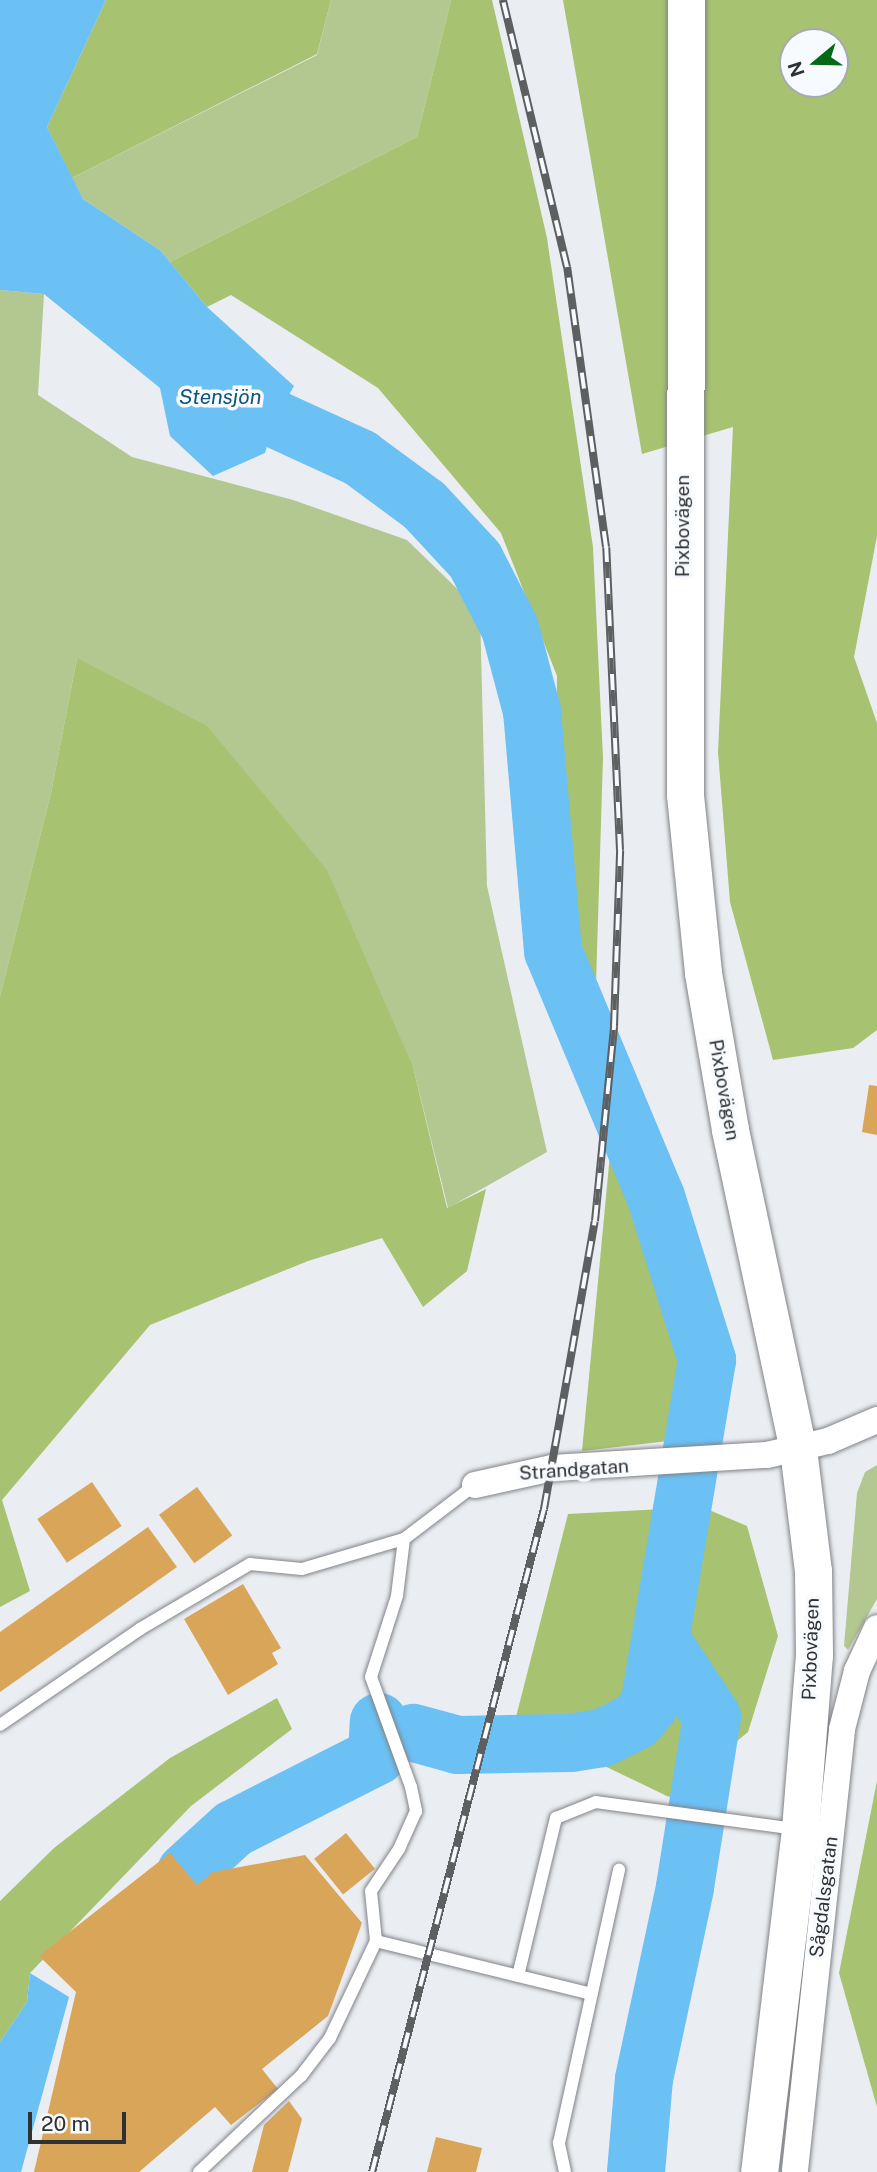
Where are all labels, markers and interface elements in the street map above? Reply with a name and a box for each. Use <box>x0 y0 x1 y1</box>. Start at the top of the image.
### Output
north arrow <box>779 28 849 98</box>
text: N <box>783 59 809 80</box>
water label: Stensjön <box>179 384 261 410</box>
street label: Pixbovägen <box>672 475 694 577</box>
street label: Pixbovägen <box>704 1038 744 1142</box>
street label: Strandgatan <box>518 1455 630 1485</box>
street label: Pixbovägen <box>798 1597 824 1701</box>
street label: Sågdalsgatan <box>805 1835 843 1959</box>
scale bar <box>32 2098 130 2142</box>
text: 20 m <box>41 2111 90 2136</box>

